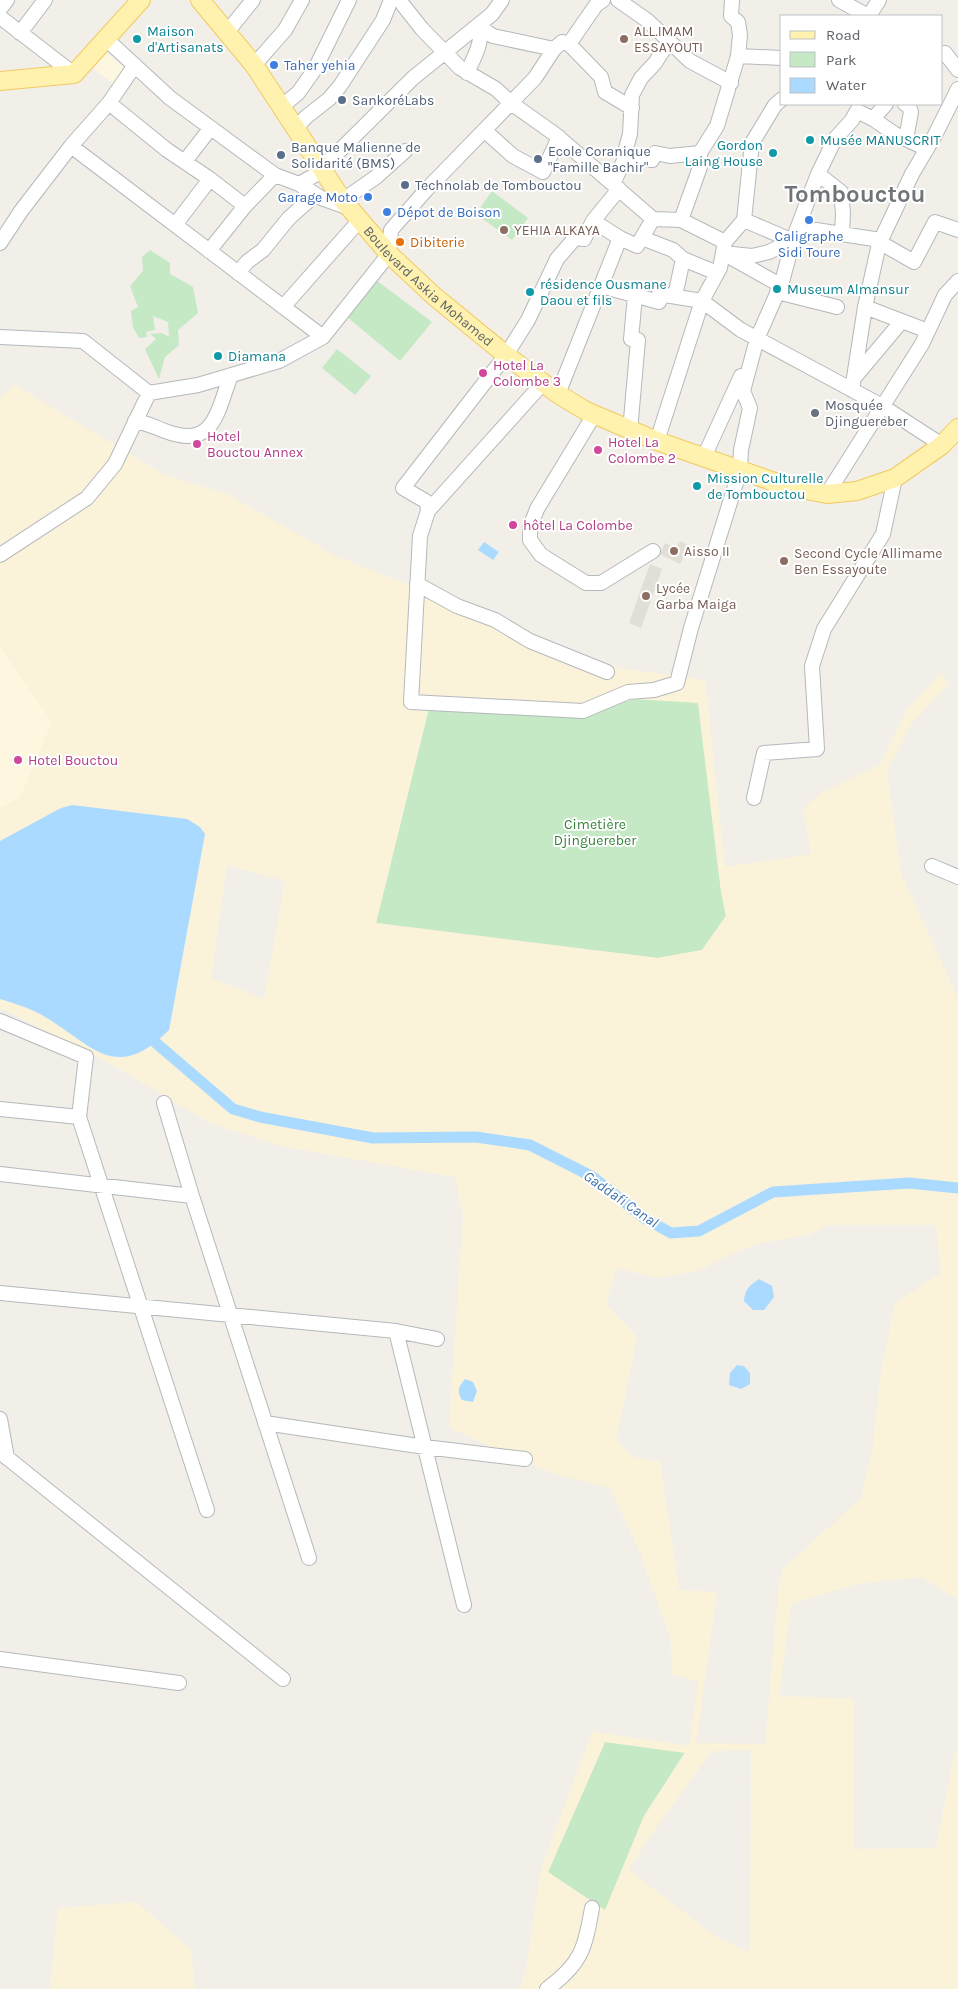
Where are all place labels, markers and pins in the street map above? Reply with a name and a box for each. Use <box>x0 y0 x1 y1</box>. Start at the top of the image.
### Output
place label: Maison d'Artisanats <box>147 23 224 56</box>
place label: ALL.IMAM ESSAYOUTI <box>634 23 703 56</box>
marker: Maison d'Artisanats <box>131 33 143 45</box>
marker: ALL.IMAM ESSAYOUTI <box>618 33 630 45</box>
place label: Taher yehia <box>284 57 356 74</box>
marker: Taher yehia <box>268 59 280 71</box>
place label: SankoréLabs <box>352 92 434 109</box>
marker: SankoréLabs <box>336 94 348 106</box>
place label: Musée MANUSCRIT <box>820 132 941 149</box>
marker: Musée MANUSCRIT <box>804 134 816 146</box>
place label: Gordon Laing House <box>685 137 763 170</box>
place label: Banque Malienne de Solidarité (BMS) <box>291 139 421 172</box>
place label: Ecole Coranique "Famille Bachir" <box>548 143 651 176</box>
marker: Gordon Laing House <box>767 147 779 159</box>
marker: Banque Malienne de Solidarité (BMS) <box>275 149 287 161</box>
marker: Ecole Coranique "Famille Bachir" <box>532 153 544 165</box>
place label: Technolab de Tombouctou <box>415 177 582 194</box>
marker: Technolab de Tombouctou <box>399 179 411 191</box>
place label: Garage Moto <box>278 189 358 206</box>
marker: Garage Moto <box>362 191 374 203</box>
place label: Dépot de Boison <box>397 204 501 221</box>
marker: Dépot de Boison <box>381 206 393 218</box>
marker: Caligraphe Sidi Toure <box>803 214 815 226</box>
place label: YEHIA ALKAYA <box>514 222 600 239</box>
marker: YEHIA ALKAYA <box>498 224 510 236</box>
place label: Caligraphe Sidi Toure <box>775 228 843 261</box>
place label: Dibiterie <box>410 234 465 251</box>
marker: Dibiterie <box>394 236 406 248</box>
place label: résidence Ousmane Daou et fils <box>540 276 667 309</box>
place label: Museum Almansur <box>787 281 910 298</box>
marker: Museum Almansur <box>771 283 783 295</box>
marker: résidence Ousmane Daou et fils <box>524 286 536 298</box>
place label: Diamana <box>228 348 286 365</box>
marker: Diamana <box>212 350 224 362</box>
place label: Hotel La Colombe 3 <box>493 357 561 390</box>
marker: Hotel La Colombe 3 <box>477 367 489 379</box>
place label: Mosquée Djinguereber <box>825 397 909 430</box>
marker: Mosquée Djinguereber <box>809 407 821 419</box>
place label: Hotel Bouctou Annex <box>207 428 303 461</box>
place label: Hotel La Colombe 2 <box>608 434 676 467</box>
marker: Hotel Bouctou Annex <box>191 438 203 450</box>
marker: Hotel La Colombe 2 <box>592 444 604 456</box>
place label: Mission Culturelle de Tombouctou <box>707 470 823 503</box>
marker: Mission Culturelle de Tombouctou <box>691 480 703 492</box>
place label: hôtel La Colombe <box>523 517 633 534</box>
marker: hôtel La Colombe <box>507 519 519 531</box>
place label: Aisso II <box>684 543 730 560</box>
marker: Aisso II <box>668 545 680 557</box>
place label: Second Cycle Allimame Ben Essayoute <box>794 545 943 578</box>
marker: Second Cycle Allimame Ben Essayoute <box>778 555 790 567</box>
place label: Lycée Garba Maiga <box>656 580 736 613</box>
marker: Lycée Garba Maiga <box>640 590 652 602</box>
place label: Hotel Bouctou <box>28 752 118 769</box>
marker: Hotel Bouctou <box>12 754 24 766</box>

